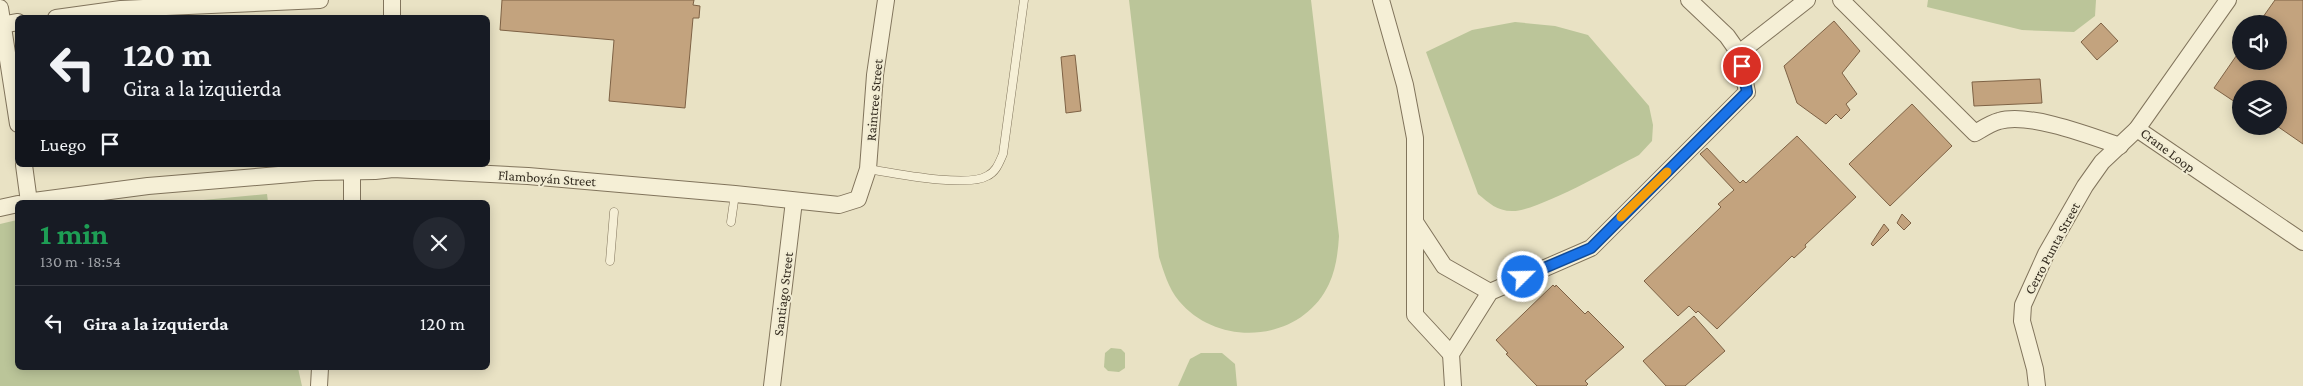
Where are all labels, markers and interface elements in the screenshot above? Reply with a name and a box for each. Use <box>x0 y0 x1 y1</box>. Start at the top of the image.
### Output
map controls <box>2232 15 2287 135</box>
button: sound <box>2232 15 2287 70</box>
icon: left <box>40 35 105 100</box>
text: 120 m <box>123 35 212 74</box>
pin <box>1721 45 1763 87</box>
icon: arrive <box>1728 52 1756 80</box>
street label: Raintree Street <box>862 58 886 142</box>
text: Gira a la izquierda <box>123 76 281 101</box>
button: layers <box>2232 80 2287 135</box>
street label: Crane Loop <box>2138 124 2198 176</box>
icon: arrive <box>96 130 124 158</box>
text: Luego <box>40 134 86 155</box>
street label: Flamboyán Street <box>497 167 597 189</box>
street label: Cerro Punta Street <box>2021 199 2083 297</box>
text: 1 min <box>40 217 108 250</box>
button: close <box>413 217 465 269</box>
position arrow <box>1496 250 1548 302</box>
street label: Santiago Street <box>770 251 796 337</box>
text: 130 m · 18:54 <box>40 253 121 270</box>
icon: left <box>40 309 68 337</box>
text: Gira a la izquierda <box>83 313 229 334</box>
text: 120 m <box>420 313 465 334</box>

